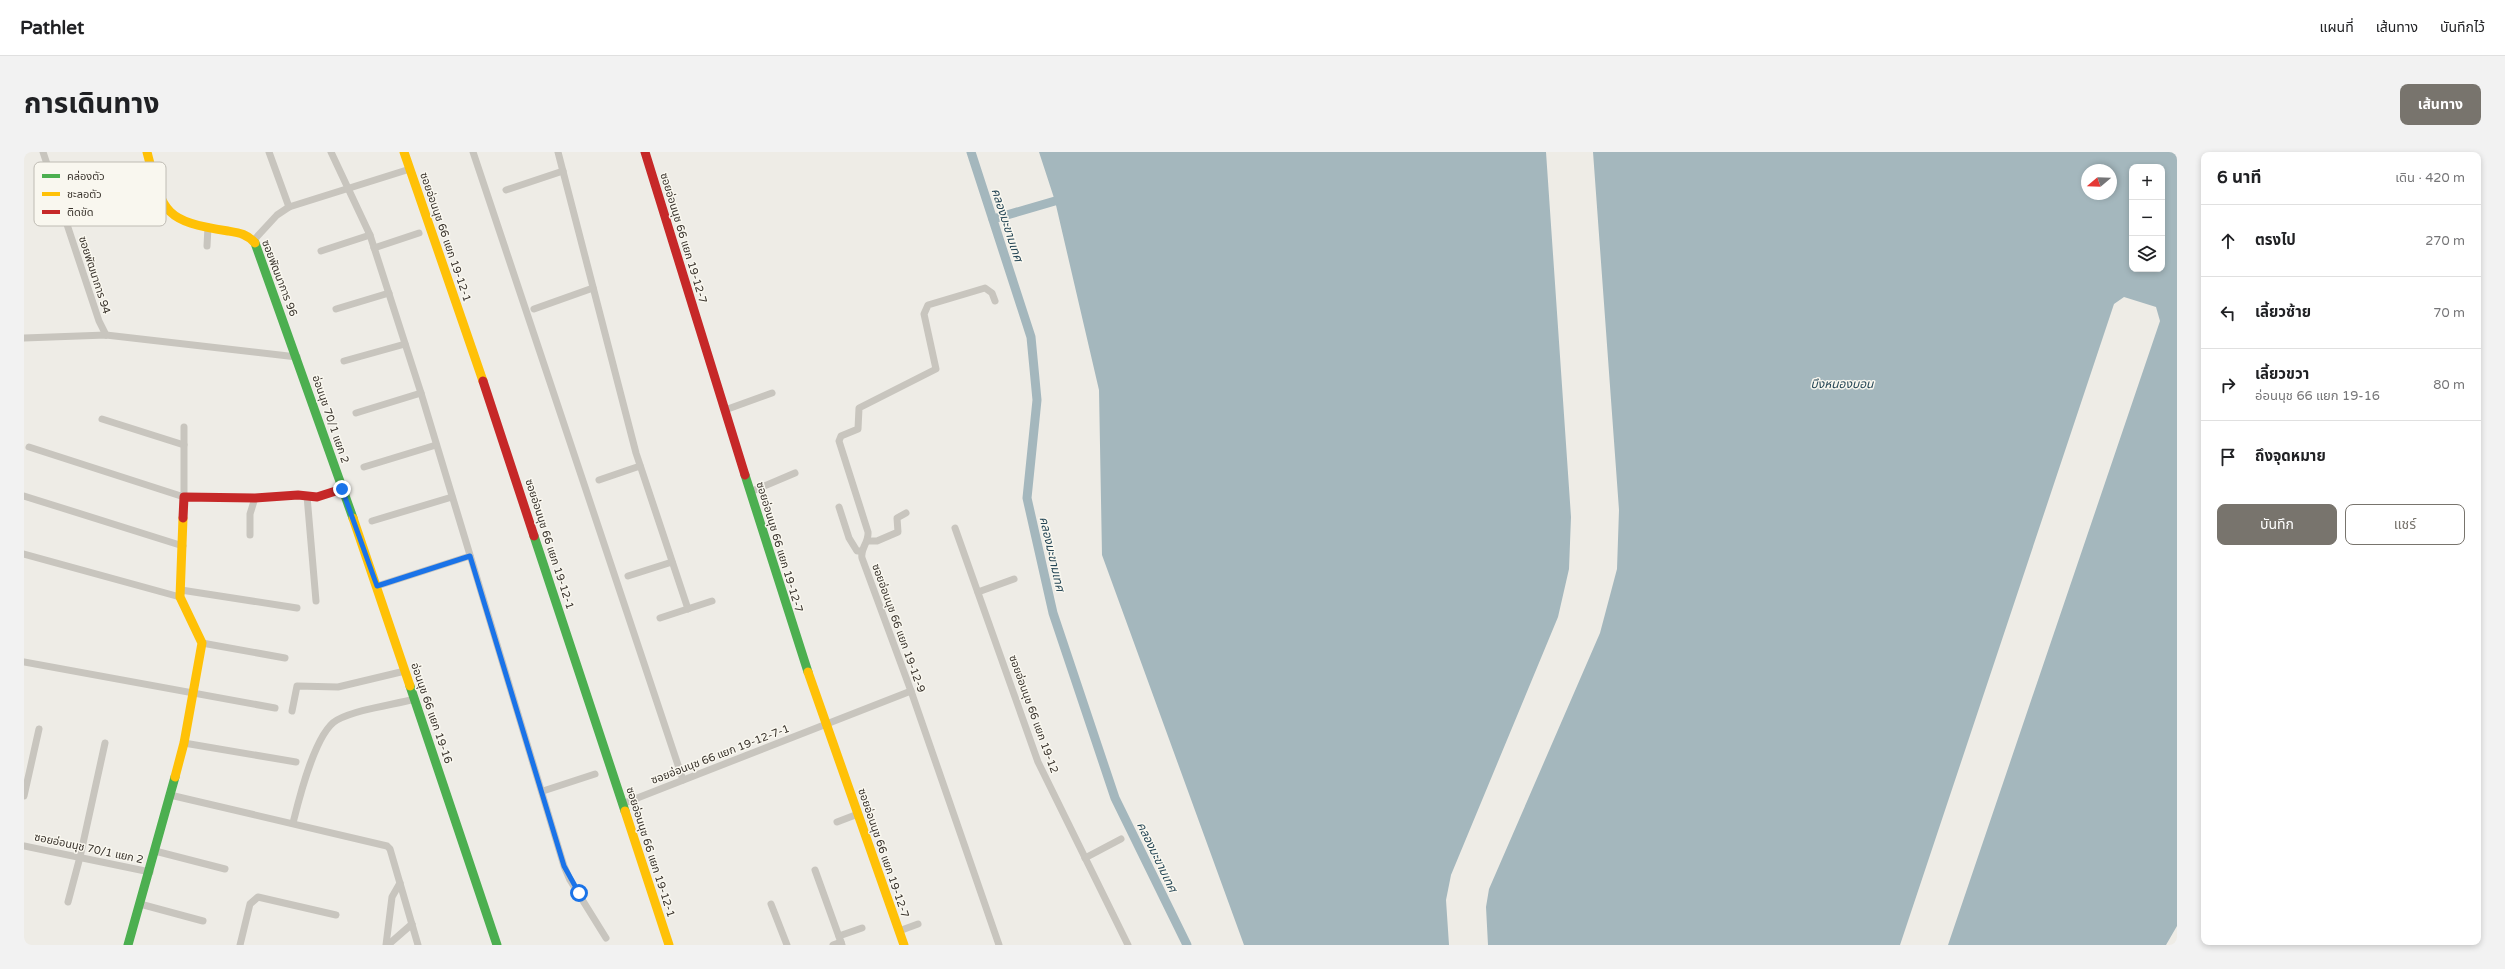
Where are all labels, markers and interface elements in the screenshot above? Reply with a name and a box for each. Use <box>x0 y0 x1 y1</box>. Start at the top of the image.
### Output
text: Pathlet <box>20 17 84 39</box>
text: แผนที่ <box>2320 19 2354 36</box>
text: เส้นทาง <box>2376 19 2418 36</box>
text: บันทึกไว้ <box>2440 19 2485 36</box>
button: เส้นทาง <box>2400 84 2481 125</box>
text: การเดินทาง <box>24 87 159 121</box>
legend <box>34 162 166 226</box>
north arrow <box>2081 164 2117 200</box>
map controls <box>2129 164 2165 272</box>
button: + <box>2129 164 2165 200</box>
text: 6 นาที <box>2217 167 2261 188</box>
text: คล่องตัว <box>67 170 105 183</box>
text: เดิน · 420 m <box>2395 170 2465 186</box>
street label: ซอยอ่อนนุช 66 แยก 19-12-1 <box>417 171 474 304</box>
street label: ซอยอ่อนนุช 66 แยก 19-12-7 <box>657 171 710 305</box>
water label: คลองมะขามเทศ <box>989 187 1026 265</box>
text: ชะลอตัว <box>67 188 102 201</box>
button: − <box>2129 200 2165 236</box>
text: ติดขัด <box>67 206 94 219</box>
icon: ahead <box>2217 230 2239 252</box>
text: ตรงไป <box>2255 231 2296 249</box>
text: 270 m <box>2425 233 2465 249</box>
street label: ซอยพัฒนาการ 94 <box>76 235 113 316</box>
button: layers <box>2129 236 2165 272</box>
street label: ซอยพัฒนาการ 96 <box>259 238 300 318</box>
icon: left <box>2217 302 2239 324</box>
text: เลี้ยวซ้าย <box>2255 303 2311 321</box>
text: 70 m <box>2433 305 2465 321</box>
text: เลี้ยวขวา <box>2255 365 2309 383</box>
street label: อ่อนนุช 70/1 แยก 2 <box>309 373 352 465</box>
icon: right <box>2217 374 2239 396</box>
water label: บึงหนองบอน <box>1811 377 1874 391</box>
text: 80 m <box>2433 377 2465 393</box>
text: อ่อนนุช 66 แยก 19-16 <box>2255 388 2380 404</box>
icon: arrive <box>2217 446 2239 468</box>
text: ถึงจุดหมาย <box>2255 447 2326 465</box>
street label: ซอยอ่อนนุช 66 แยก 19-12-1 <box>522 477 577 611</box>
route end <box>333 480 351 498</box>
street label: ซอยอ่อนนุช 66 แยก 19-12-7 <box>753 480 806 614</box>
button: บันทึก <box>2217 504 2337 545</box>
button: แชร์ <box>2345 504 2465 545</box>
water label: คลองมะขามเทศ <box>1037 515 1068 594</box>
street label: ซอยอ่อนนุช 66 แยก 19-12-9 <box>869 562 928 694</box>
street label: ซอยอ่อนนุช 66 แยก 19-12 <box>1006 653 1061 775</box>
street label: อ่อนนุช 66 แยก 19-16 <box>408 661 455 765</box>
street label: ซอยอ่อนนุช 66 แยก 19-12-7-1 <box>649 722 791 787</box>
street label: ซอยอ่อนนุช 66 แยก 19-12-1 <box>623 785 678 919</box>
street label: ซอยอ่อนนุช 66 แยก 19-12-7 <box>855 787 912 920</box>
water label: คลองมะขามเทศ <box>1134 820 1181 896</box>
street label: ซอยอ่อนนุช 70/1 แยก 2 <box>33 831 145 866</box>
route start <box>570 884 588 902</box>

